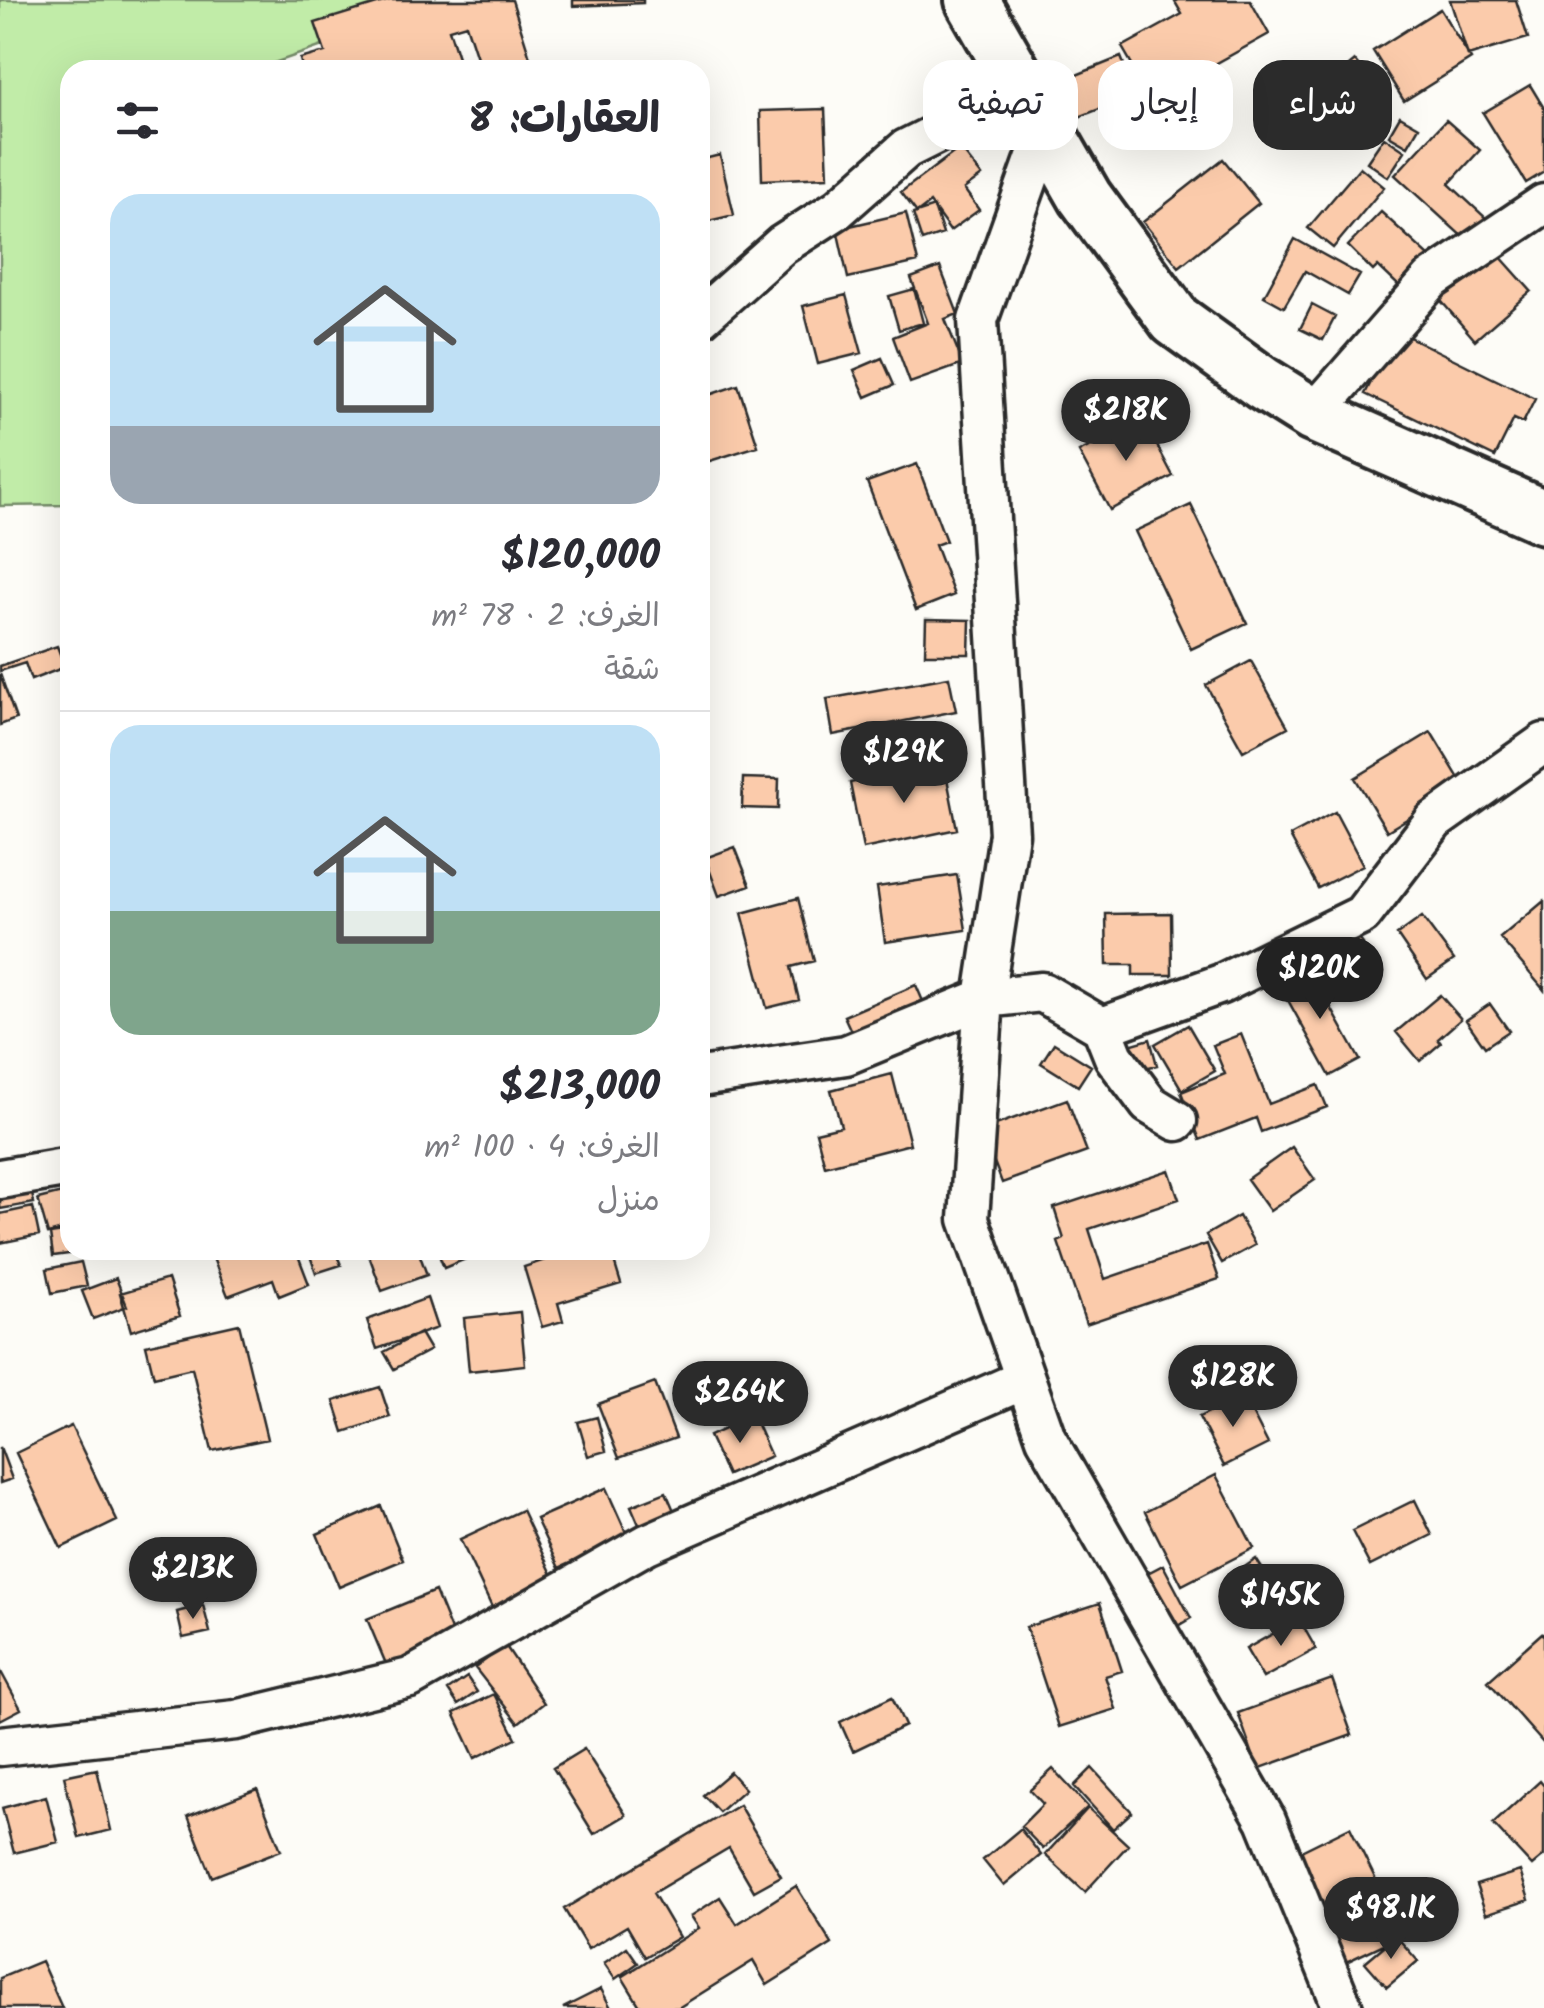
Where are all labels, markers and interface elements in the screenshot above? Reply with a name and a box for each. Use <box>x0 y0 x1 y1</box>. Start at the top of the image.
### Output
chip: تصفية <box>923 60 1078 150</box>
chip: إيجار <box>1098 60 1233 150</box>
chip: شراء <box>1253 60 1392 150</box>
text: العقارات: 8 <box>468 87 660 154</box>
icon: filters <box>110 93 165 148</box>
icon: home <box>295 259 475 439</box>
pin: $218K <box>1056 379 1196 464</box>
text: $218K <box>1083 386 1169 437</box>
text: $120,000 <box>501 524 660 591</box>
text: الغرف: 2 · 78 m² <box>431 592 660 643</box>
text: شقة <box>604 645 660 696</box>
pin: $129K <box>834 721 974 806</box>
text: $129K <box>863 728 945 779</box>
icon: home <box>295 790 475 970</box>
pin: $120K <box>1250 937 1390 1022</box>
text: $120K <box>1279 944 1361 995</box>
text: $213,000 <box>499 1055 660 1122</box>
text: الغرف: 4 · 100 m² <box>424 1123 660 1174</box>
text: منزل <box>597 1176 660 1227</box>
pin: $128K <box>1163 1345 1303 1430</box>
text: $128K <box>1190 1352 1276 1403</box>
pin: $264K <box>670 1361 810 1446</box>
text: $264K <box>694 1368 786 1419</box>
pin: $213K <box>123 1537 263 1622</box>
text: $213K <box>151 1544 235 1595</box>
pin: $145K <box>1211 1564 1351 1649</box>
text: $145K <box>1240 1571 1322 1622</box>
pin: $98.1K <box>1310 1877 1472 1962</box>
text: $98.1K <box>1346 1884 1436 1935</box>

